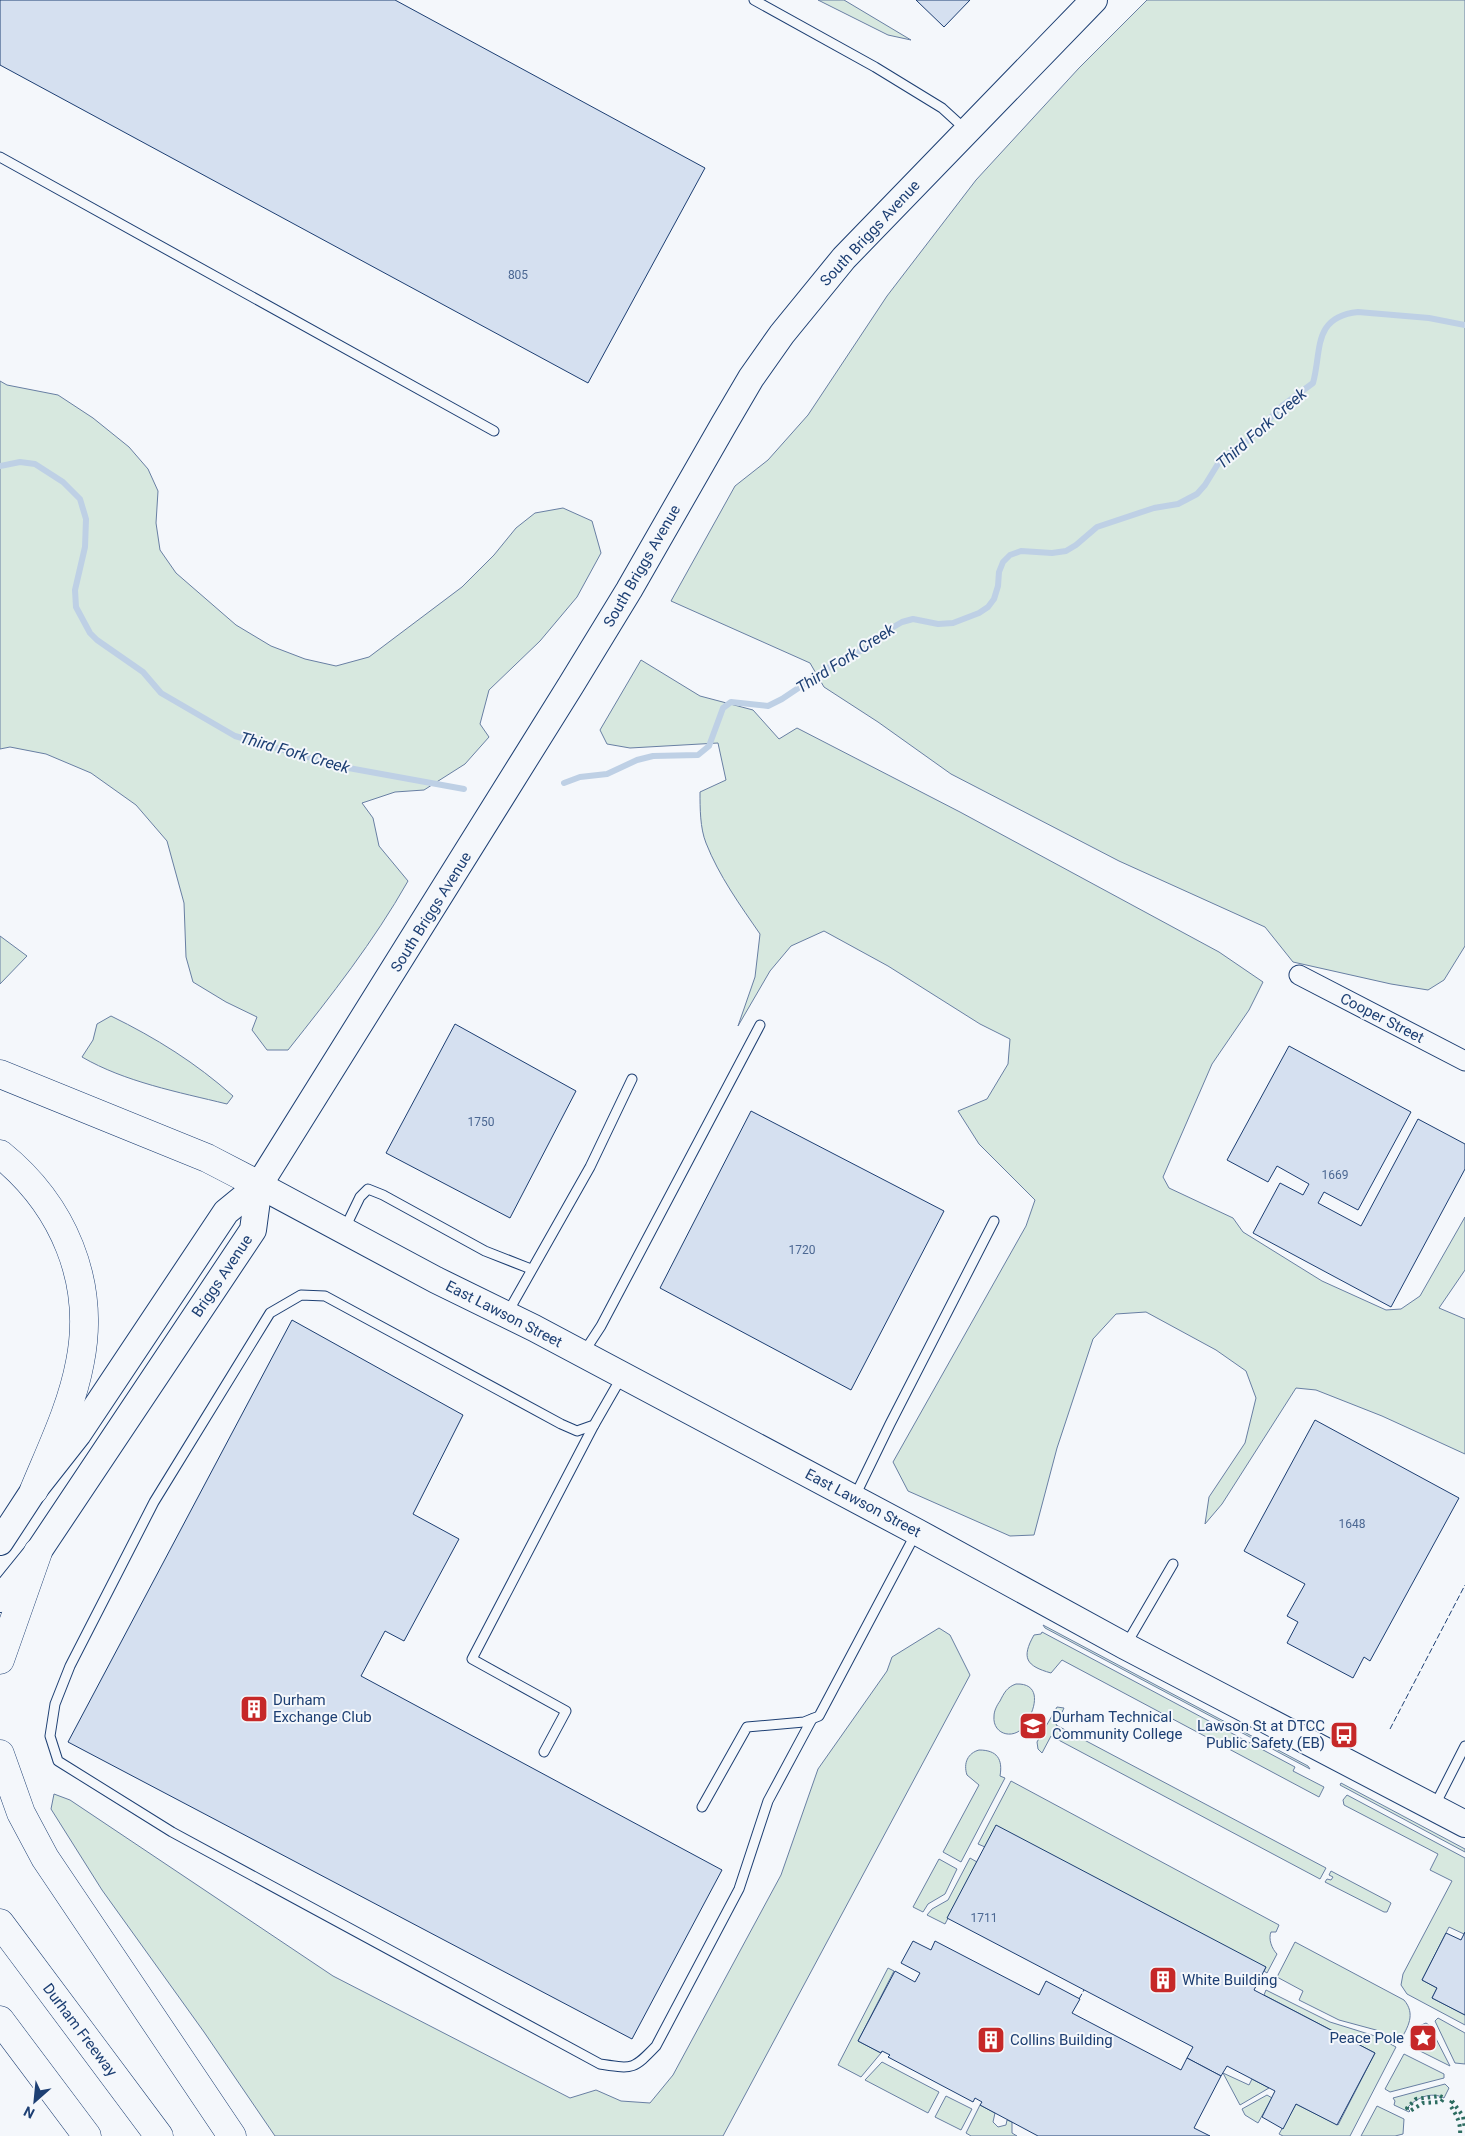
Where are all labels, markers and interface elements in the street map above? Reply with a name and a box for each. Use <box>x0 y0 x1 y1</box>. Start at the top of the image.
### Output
street label: South Briggs Avenue <box>816 176 924 290</box>
house number: 805 <box>508 268 528 282</box>
water label: Third Fork Creek <box>1212 383 1311 473</box>
street label: South Briggs Avenue <box>600 502 684 630</box>
water label: Third Fork Creek <box>793 619 899 697</box>
water label: Third Fork Creek <box>238 728 353 778</box>
street label: South Briggs Avenue <box>387 849 475 975</box>
street label: Cooper Street <box>1337 989 1427 1047</box>
house number: 1750 <box>468 1115 495 1129</box>
house number: 1669 <box>1322 1168 1348 1182</box>
street label: Briggs Avenue <box>188 1231 256 1321</box>
house number: 1720 <box>789 1243 816 1257</box>
street label: East Lawson Street <box>443 1277 565 1351</box>
street label: East Lawson Street <box>802 1465 924 1541</box>
house number: 1648 <box>1339 1517 1366 1531</box>
place label: Durham Exchange Club <box>273 1691 372 1726</box>
building icon: Durham Exchange Club <box>239 1694 269 1724</box>
place label: Durham Technical Community College <box>1052 1708 1183 1743</box>
school or university icon: Durham Technical Community College <box>1018 1711 1048 1741</box>
place label: Lawson St at DTCC Public Safety (EB) <box>1197 1717 1325 1752</box>
bus stop icon: Lawson St at DTCC Public Safety (EB) <box>1329 1720 1359 1750</box>
house number: 1711 <box>971 1911 997 1925</box>
building icon: White Building <box>1148 1965 1178 1995</box>
place label: White Building <box>1182 1971 1278 1989</box>
street label: Durham Freeway <box>39 1980 121 2080</box>
place icon: Peace Pole <box>1408 2023 1438 2053</box>
building icon: Collins Building <box>976 2025 1006 2055</box>
place label: Peace Pole <box>1329 2029 1404 2047</box>
place label: Collins Building <box>1010 2031 1113 2049</box>
north arrow <box>10 2076 60 2126</box>
text: N <box>21 2103 37 2122</box>

